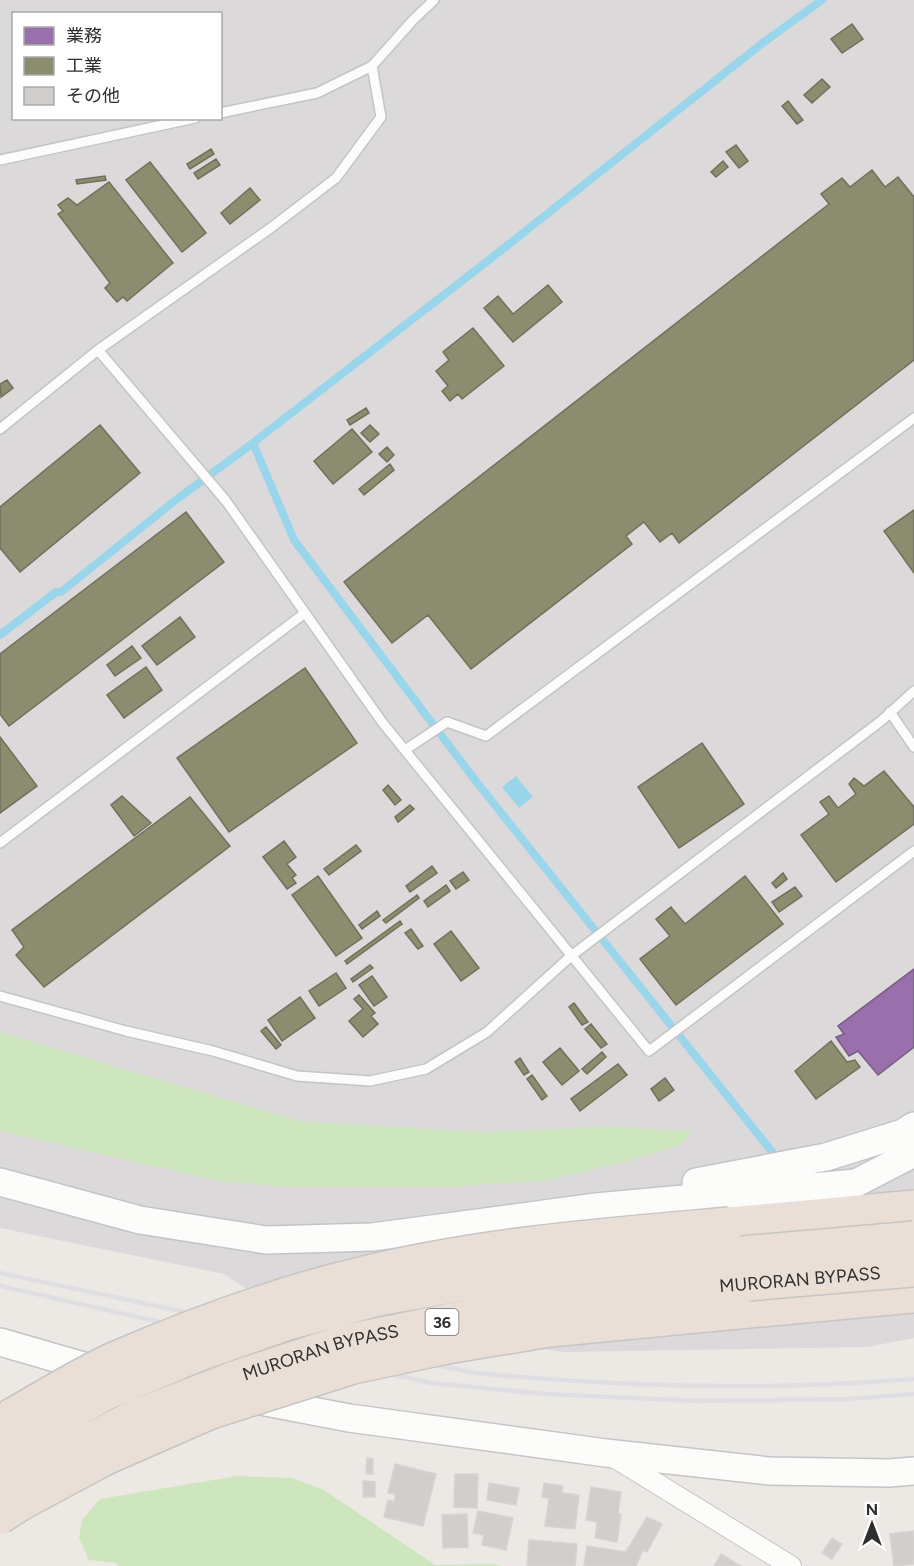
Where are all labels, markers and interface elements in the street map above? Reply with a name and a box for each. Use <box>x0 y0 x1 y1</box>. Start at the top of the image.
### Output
legend <box>12 12 222 120</box>
text: 業務 <box>66 25 102 47</box>
text: 工業 <box>66 55 102 77</box>
text: その他 <box>66 85 120 107</box>
street label: MURORAN BYPASS <box>718 1262 881 1297</box>
road number: 36 <box>426 1309 458 1335</box>
street label: MURORAN BYPASS <box>240 1320 401 1385</box>
north arrow <box>842 1494 902 1554</box>
text: N <box>866 1500 878 1519</box>

